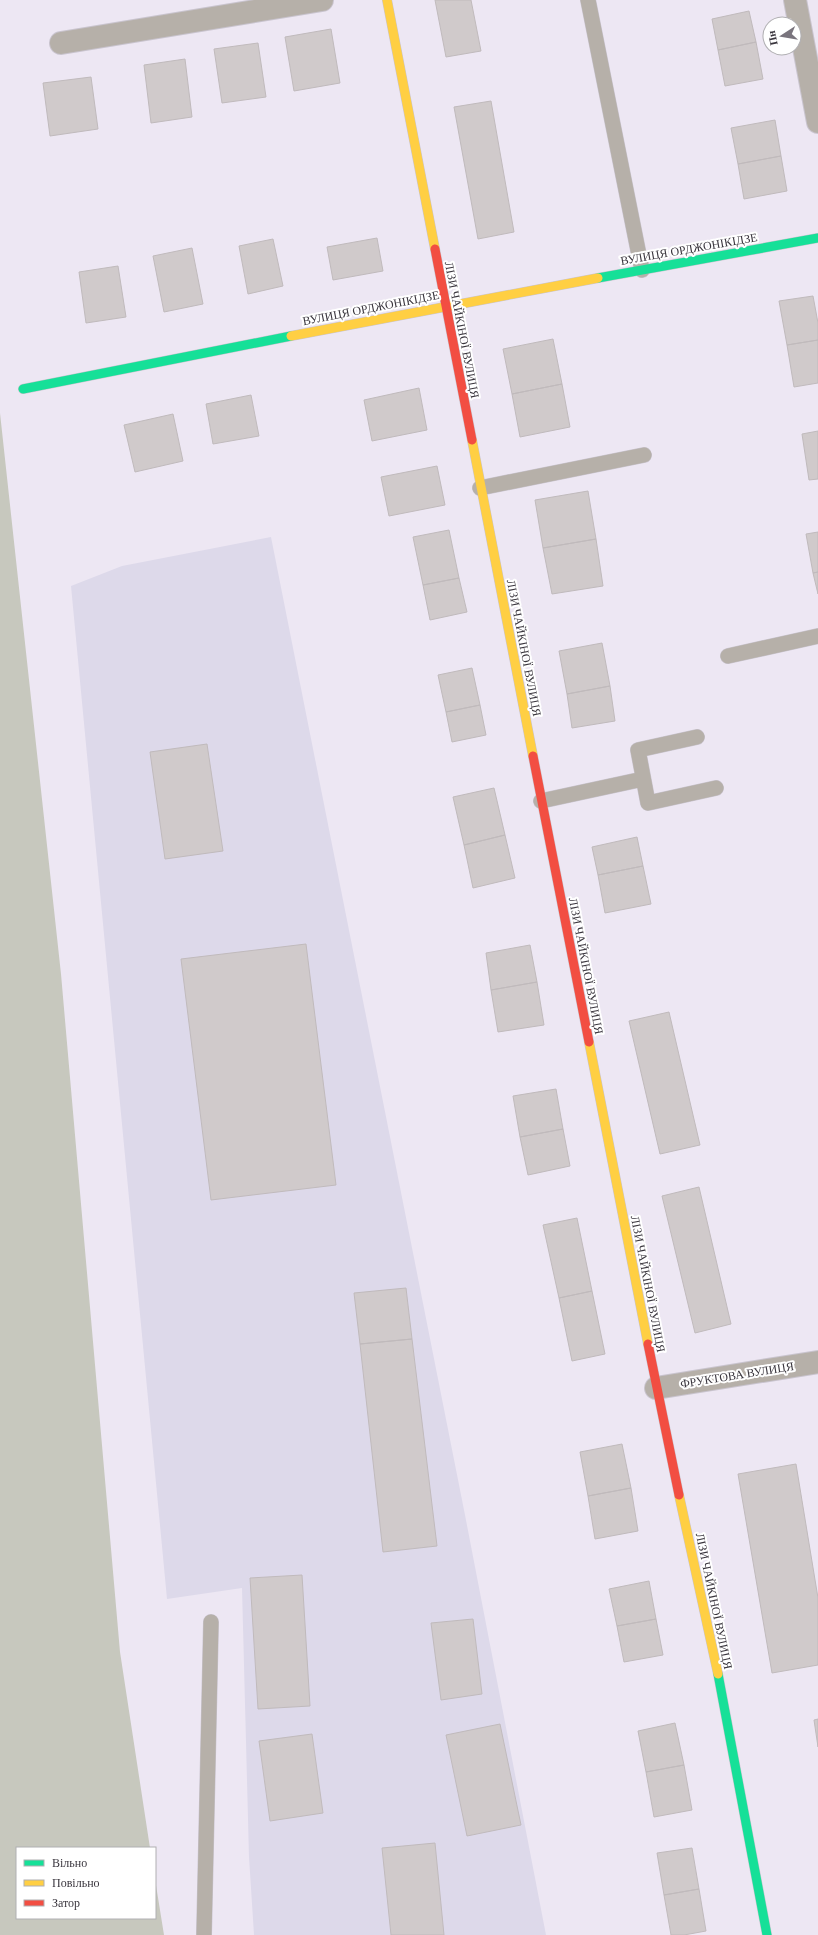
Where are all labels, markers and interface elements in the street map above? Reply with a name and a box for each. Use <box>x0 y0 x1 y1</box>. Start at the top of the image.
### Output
north arrow <box>762 16 802 56</box>
text: Пн <box>765 29 780 47</box>
street label: ВУЛИЦЯ ОРДЖОНІКІДЗЕ <box>619 230 759 268</box>
street label: ЛІЗИ ЧАЙКІНОЇ ВУЛИЦЯ <box>442 260 482 400</box>
street label: ВУЛИЦЯ ОРДЖОНІКІДЗЕ <box>301 288 441 328</box>
street label: ЛІЗИ ЧАЙКІНОЇ ВУЛИЦЯ <box>504 578 544 718</box>
street label: ЛІЗИ ЧАЙКІНОЇ ВУЛИЦЯ <box>566 896 606 1036</box>
street label: ЛІЗИ ЧАЙКІНОЇ ВУЛИЦЯ <box>628 1214 668 1354</box>
street label: ФРУКТОВА ВУЛИЦЯ <box>679 1359 795 1391</box>
street label: ЛІЗИ ЧАЙКІНОЇ ВУЛИЦЯ <box>693 1532 735 1670</box>
legend <box>16 1847 156 1919</box>
text: Вільно <box>52 1856 87 1870</box>
text: Повільно <box>52 1876 100 1890</box>
text: Затор <box>52 1896 80 1910</box>

